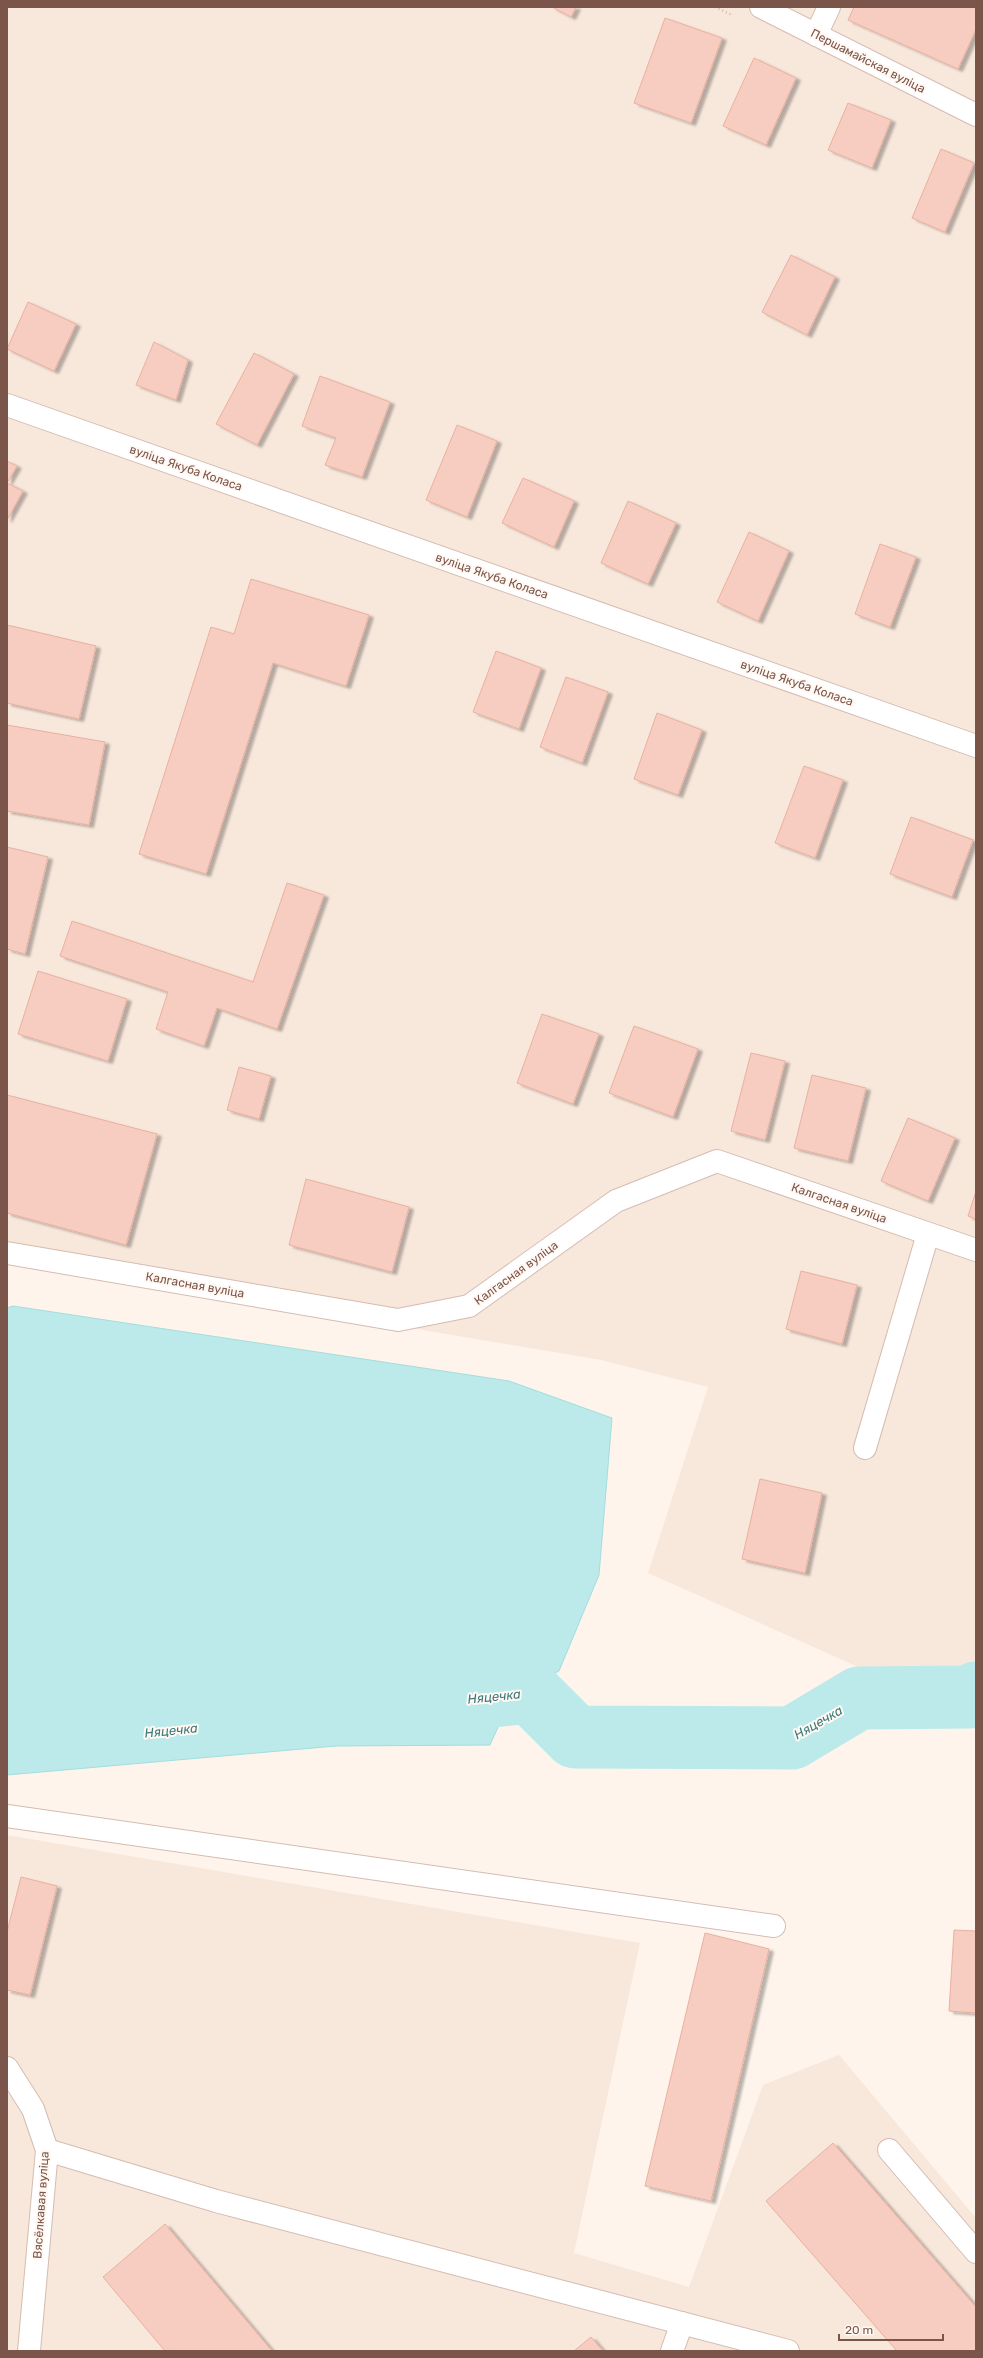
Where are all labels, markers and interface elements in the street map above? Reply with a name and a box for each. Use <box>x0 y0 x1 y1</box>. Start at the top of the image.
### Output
street label: Першамайская вуліца <box>808 26 928 96</box>
street label: вуліца Якуба Коласа <box>128 442 244 494</box>
street label: вуліца Якуба Коласа <box>434 550 550 602</box>
street label: вуліца Якуба Коласа <box>739 657 855 709</box>
street label: Калгасная вуліца <box>789 1180 889 1226</box>
street label: Калгасная вуліца <box>471 1238 561 1308</box>
street label: Калгасная вуліца <box>145 1269 245 1301</box>
water label: Няцечка <box>467 1686 522 1707</box>
water label: Няцечка <box>791 1702 845 1742</box>
water label: Няцечка <box>144 1720 199 1741</box>
street label: Вясёлкавая вуліца <box>30 2151 52 2259</box>
scale bar <box>839 2316 943 2342</box>
text: 20 m <box>845 2323 873 2337</box>

